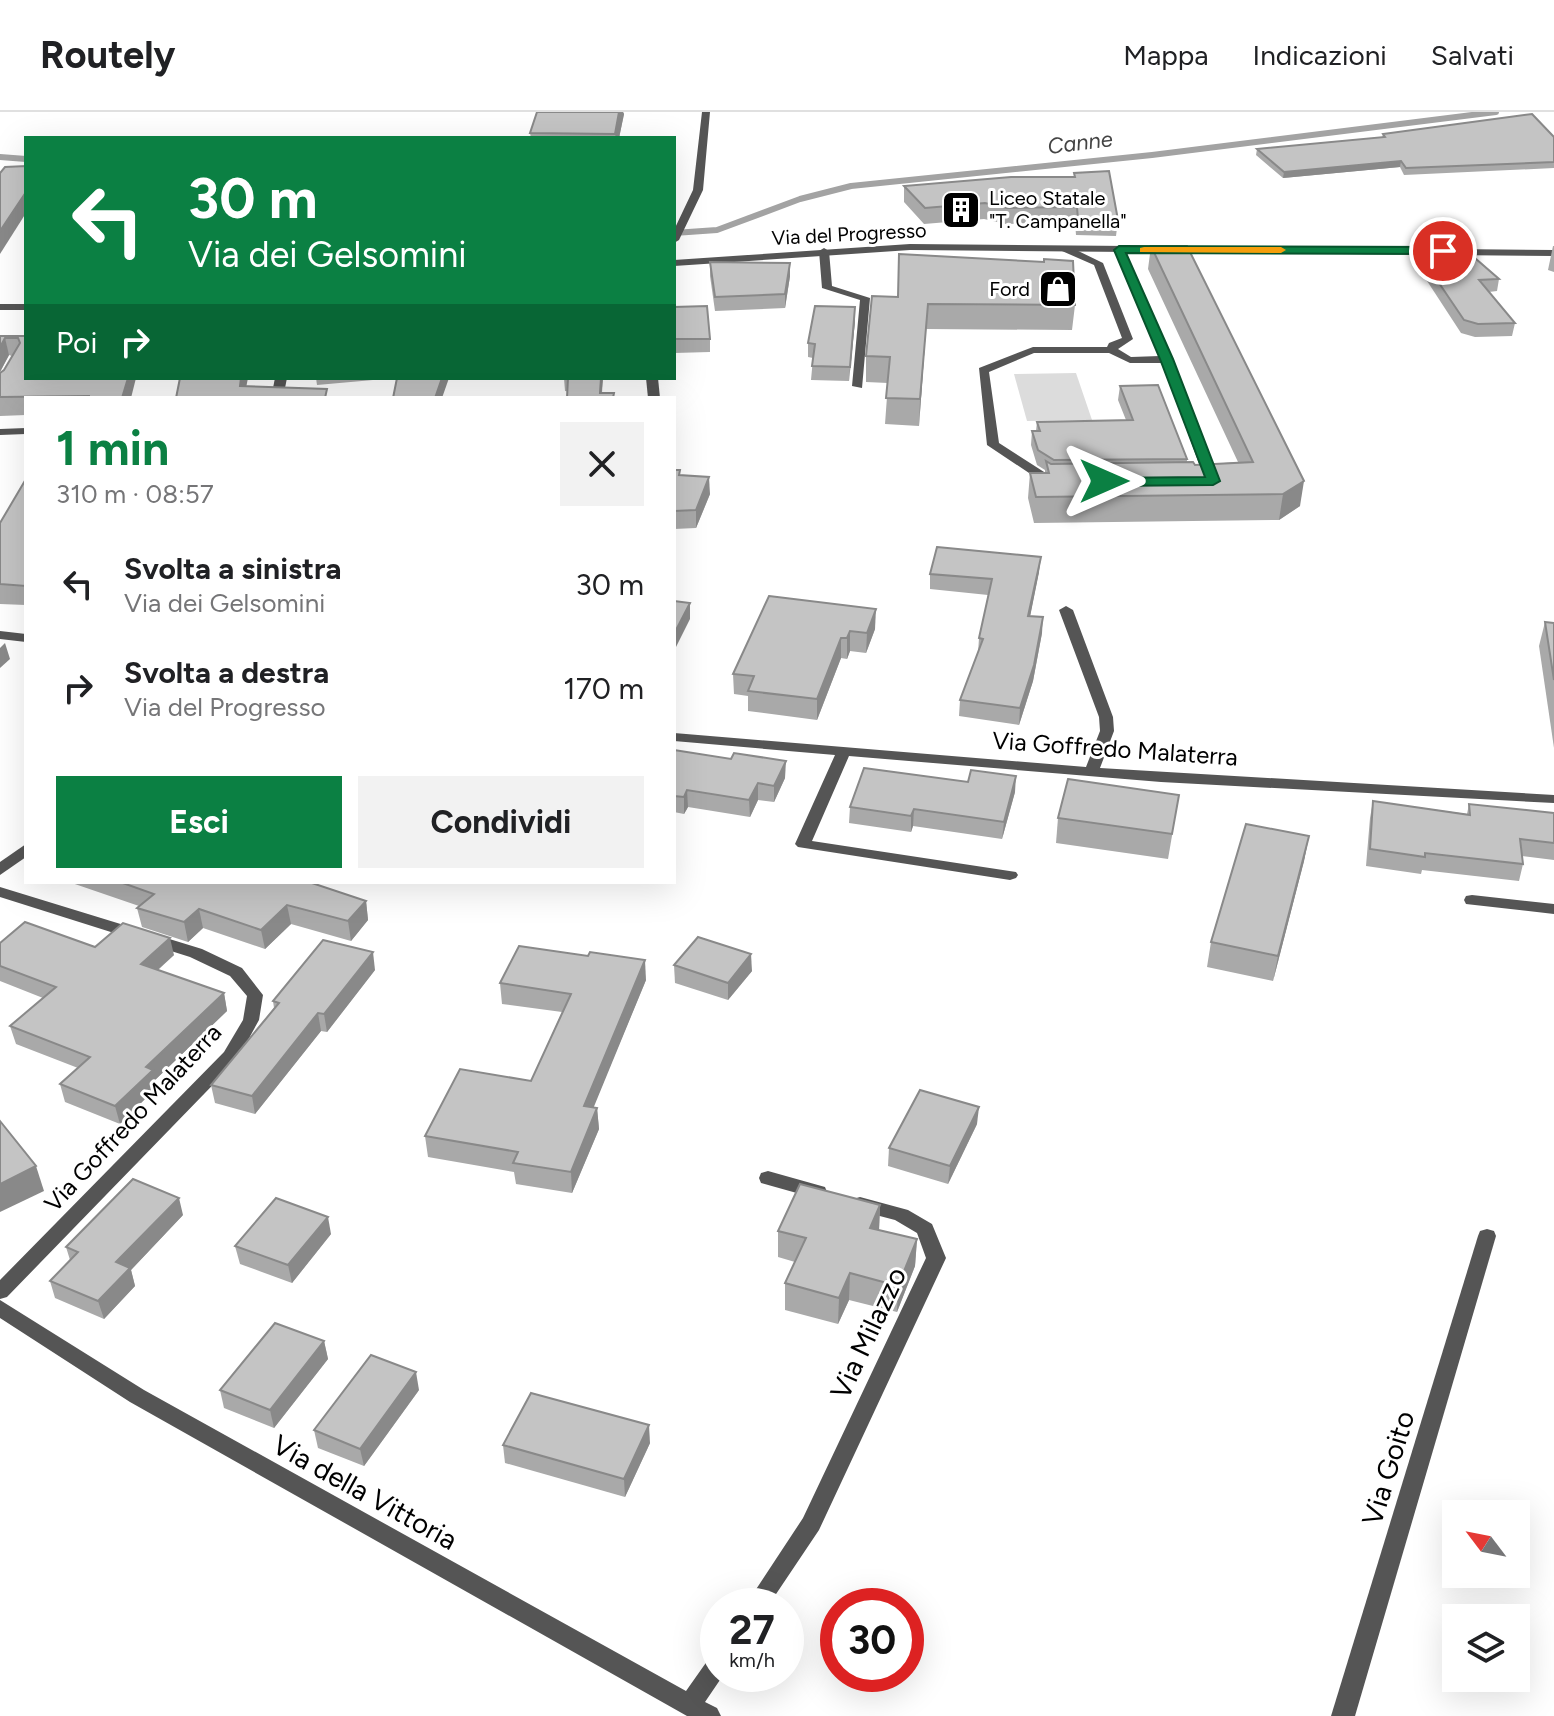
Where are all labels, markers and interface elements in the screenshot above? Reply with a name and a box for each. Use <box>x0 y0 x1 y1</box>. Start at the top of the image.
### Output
text: Routely <box>40 32 175 78</box>
text: Mappa <box>1123 38 1209 72</box>
text: Indicazioni <box>1253 38 1387 72</box>
text: Salvati <box>1431 38 1514 72</box>
water label: Canne <box>1046 125 1114 160</box>
text: 30 m <box>188 165 318 232</box>
icon: left <box>56 168 160 272</box>
place label: Liceo Statale "T. Campanella" <box>989 186 1127 233</box>
building icon: Liceo Statale "T. Campanella" <box>940 189 982 231</box>
pin <box>1409 217 1477 285</box>
street label: Via del Progresso <box>771 218 927 250</box>
icon: arrive <box>1421 229 1465 273</box>
text: Via dei Gelsomini <box>188 233 467 276</box>
shop icon: Ford <box>1037 268 1079 310</box>
place label: Ford <box>989 277 1030 301</box>
icon: right <box>113 320 157 364</box>
text: Poi <box>56 324 97 361</box>
text: 1 min <box>56 419 169 477</box>
button: close <box>560 422 644 506</box>
position arrow <box>1062 439 1146 523</box>
text: 310 m · 08:57 <box>56 478 214 510</box>
text: Svolta a sinistra <box>124 550 341 587</box>
icon: left <box>56 562 100 606</box>
text: 30 m <box>576 566 644 603</box>
text: Via dei Gelsomini <box>124 587 325 619</box>
text: Svolta a destra <box>124 654 329 691</box>
icon: right <box>56 666 100 710</box>
text: 170 m <box>563 670 644 707</box>
text: Via del Progresso <box>124 691 326 723</box>
street label: Via Goffredo Malaterra <box>991 725 1239 772</box>
button: Esci <box>56 776 342 868</box>
button: Condividi <box>358 776 644 868</box>
street label: Via Goffredo Malaterra <box>38 1018 227 1218</box>
street label: Via Milazzo <box>823 1262 913 1404</box>
street label: Via Goito <box>1355 1407 1421 1529</box>
street label: Via della Vittoria <box>267 1427 463 1557</box>
north arrow <box>1442 1500 1530 1588</box>
map controls <box>1442 1500 1530 1692</box>
speed limit sign: 30 <box>820 1588 924 1692</box>
button: layers <box>1442 1604 1530 1692</box>
text: 27 <box>729 1606 775 1654</box>
text: km/h <box>729 1648 775 1672</box>

